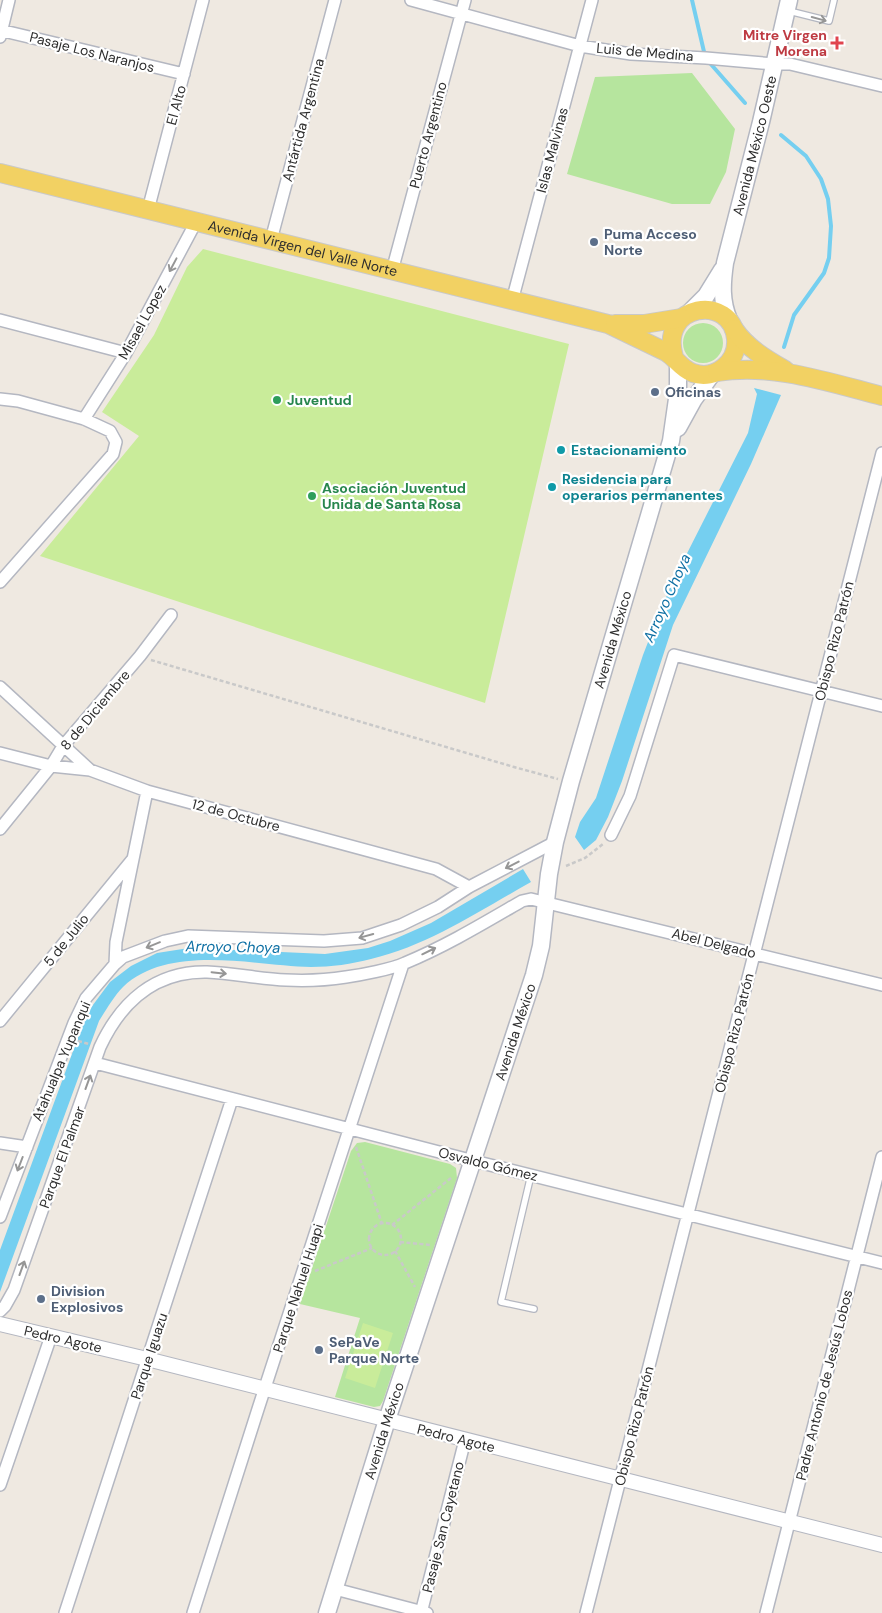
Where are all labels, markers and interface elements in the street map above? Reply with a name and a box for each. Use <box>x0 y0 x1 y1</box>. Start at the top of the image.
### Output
one-way arrow <box>810 14 826 24</box>
place label: Mitre Virgen Morena <box>743 26 827 60</box>
street label: Pasaje Los Naranjos <box>28 28 156 76</box>
marker: Mitre Virgen Morena <box>831 37 843 49</box>
street label: Luis de Medina <box>596 39 694 65</box>
street label: Antártida Argentina <box>278 56 328 184</box>
street label: Avenida México Oeste <box>728 74 780 218</box>
street label: Puerto Argentino <box>405 80 451 190</box>
street label: El Alto <box>162 83 190 127</box>
street label: Islas Malvinas <box>532 105 572 195</box>
street label: Avenida Virgen del Valle Norte <box>206 216 399 280</box>
place label: Puma Acceso Norte <box>604 225 697 259</box>
marker: Puma Acceso Norte <box>588 236 600 248</box>
one-way arrow <box>168 257 177 272</box>
street label: Misael Lopez <box>114 281 170 363</box>
place label: Oficinas <box>665 383 721 401</box>
marker: Oficinas <box>649 386 661 398</box>
place label: Juventud <box>287 391 352 409</box>
marker: Juventud <box>271 394 283 406</box>
place label: Estacionamiento <box>571 441 687 459</box>
marker: Estacionamiento <box>555 444 567 456</box>
place label: Residencia para operarios permanentes <box>562 470 723 504</box>
place label: Asociación Juventud Unida de Santa Rosa <box>322 479 466 513</box>
marker: Residencia para operarios permanentes <box>546 481 558 493</box>
marker: Asociación Juventud Unida de Santa Rosa <box>306 490 318 502</box>
water label: Arroyo Choya <box>638 551 695 646</box>
street label: Obispo Rizo Patrón <box>810 579 858 703</box>
street label: Avenida México <box>590 589 635 691</box>
street label: 8 de Diciembre <box>56 666 134 754</box>
street label: 12 de Octubre <box>190 795 282 835</box>
one-way arrow <box>504 860 519 870</box>
street label: 5 de Julio <box>39 910 93 970</box>
street label: Abel Delgado <box>670 924 758 962</box>
one-way arrow <box>359 932 375 941</box>
water label: Arroyo Choya <box>184 936 281 958</box>
one-way arrow <box>146 941 161 951</box>
one-way arrow <box>422 946 437 956</box>
one-way arrow <box>211 968 227 978</box>
street label: Obispo Rizo Patrón <box>710 971 758 1095</box>
street label: Avenida México <box>491 981 540 1083</box>
street label: Atahualpa Yupanqui <box>27 998 95 1124</box>
one-way arrow <box>84 1075 93 1090</box>
street label: Parque El Palmar <box>35 1103 89 1211</box>
street label: Osvaldo Gómez <box>436 1143 540 1185</box>
one-way arrow <box>15 1156 24 1172</box>
street label: Parque Nahuel Huapi <box>269 1221 327 1355</box>
one-way arrow <box>18 1261 27 1276</box>
place label: Division Explosivos <box>51 1282 123 1316</box>
street label: Padre Antonio de Jesús Lobos <box>792 1288 856 1482</box>
marker: Division Explosivos <box>35 1293 47 1305</box>
street label: Parque Iguazu <box>127 1310 171 1402</box>
street label: Pedro Agote <box>22 1321 104 1357</box>
place label: SePaVe Parque Norte <box>329 1333 419 1367</box>
marker: SePaVe Parque Norte <box>313 1344 325 1356</box>
street label: Obispo Rizo Patrón <box>610 1364 658 1488</box>
street label: Avenida México <box>360 1380 408 1482</box>
street label: Pedro Agote <box>415 1420 497 1456</box>
street label: Pasaje San Cayetano <box>418 1460 468 1594</box>

